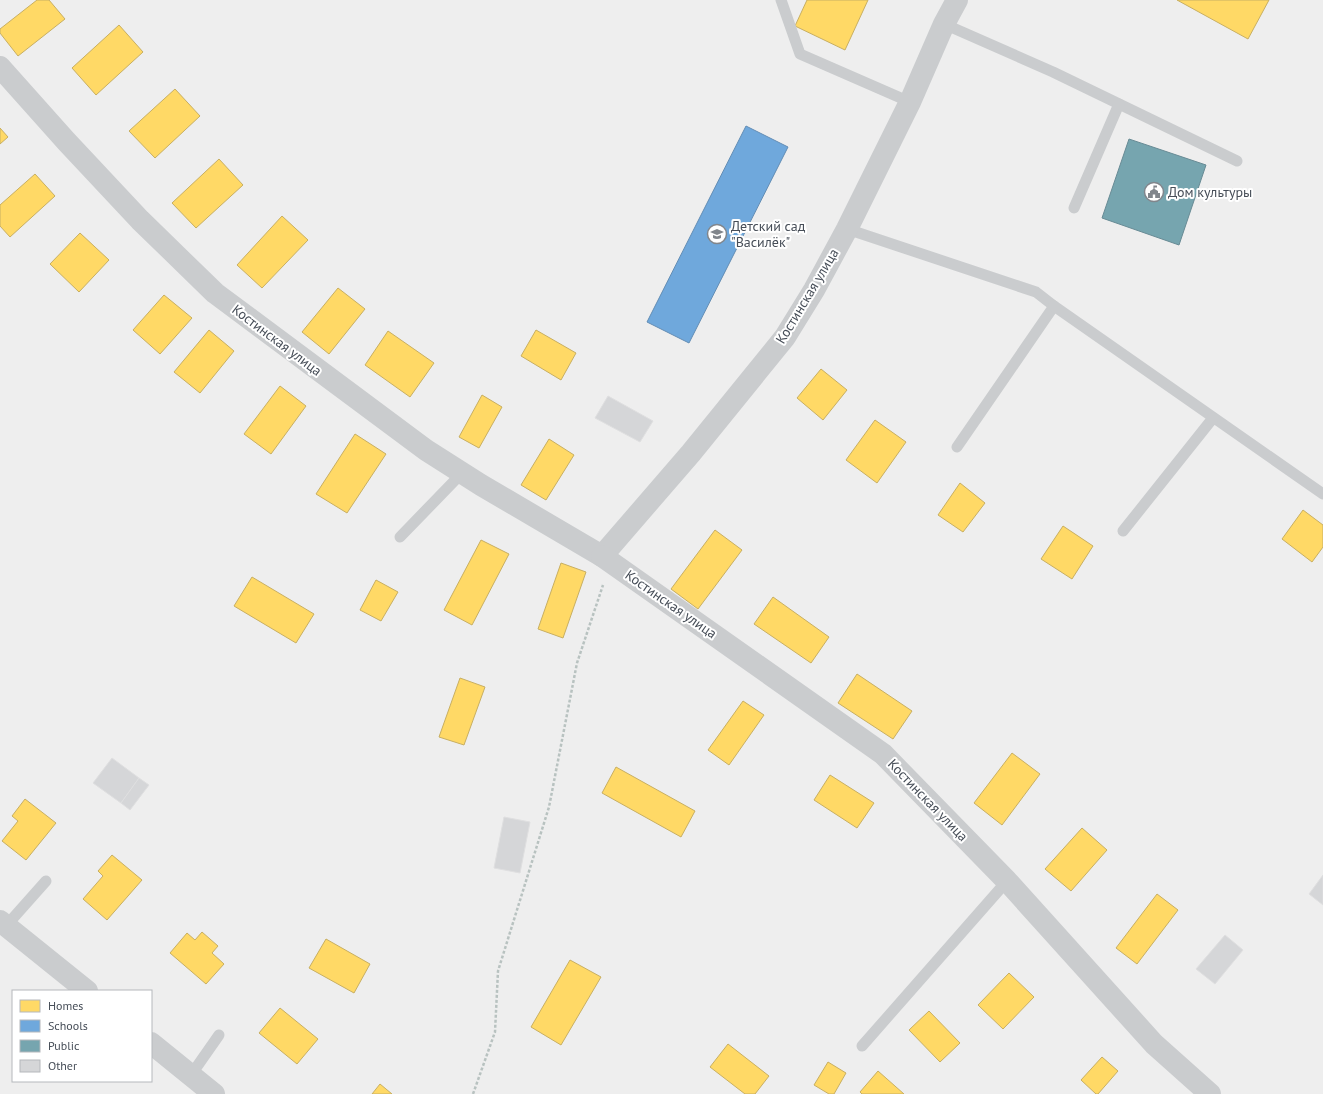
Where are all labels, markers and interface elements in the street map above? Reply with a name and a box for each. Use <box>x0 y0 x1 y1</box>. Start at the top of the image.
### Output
public building icon: Дом культуры <box>1143 181 1165 203</box>
place label: Дом культуры <box>1168 183 1252 201</box>
place label: Детский сад "Василёк" <box>731 217 806 251</box>
school or university icon: Детский сад "Василёк" <box>706 223 728 245</box>
street label: Костинская улица <box>771 245 843 347</box>
street label: Костинская улица <box>228 300 326 380</box>
street label: Костинская улица <box>622 566 720 642</box>
street label: Костинская улица <box>884 755 972 845</box>
legend <box>12 990 152 1082</box>
text: Homes <box>48 998 83 1013</box>
text: Schools <box>48 1018 88 1033</box>
text: Public <box>48 1038 80 1053</box>
text: Other <box>48 1058 77 1073</box>

